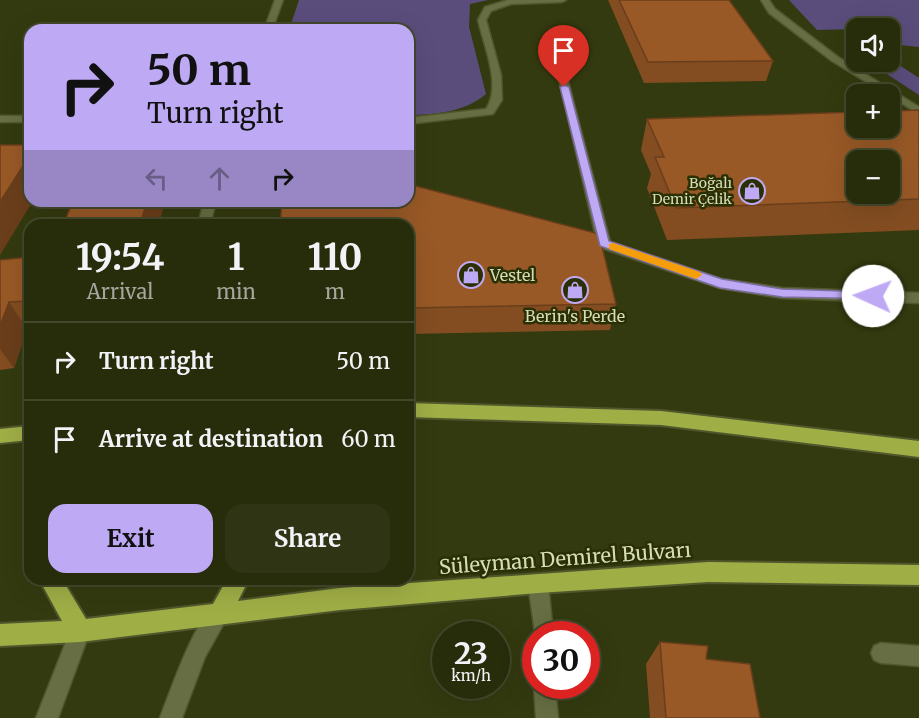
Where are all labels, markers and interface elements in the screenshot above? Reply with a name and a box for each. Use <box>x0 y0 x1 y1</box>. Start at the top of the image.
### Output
map controls <box>846 18 900 204</box>
button: sound <box>846 18 900 72</box>
pin <box>538 25 589 87</box>
icon: arrive <box>547 34 580 67</box>
text: 50 m <box>147 44 251 96</box>
icon: right <box>48 48 126 126</box>
button: + <box>846 84 900 138</box>
text: Turn right <box>147 96 284 130</box>
button: − <box>846 150 900 204</box>
icon: left <box>140 162 173 195</box>
icon: ahead <box>203 162 236 195</box>
icon: right <box>266 162 299 195</box>
place label: Boğalı Demir Çelik <box>652 174 732 208</box>
shop icon: Boğalı Demir Çelik <box>737 176 767 206</box>
text: 19:54 <box>76 235 164 280</box>
text: 1 <box>228 235 244 280</box>
text: 110 <box>308 235 362 280</box>
shop icon: Vestel <box>456 260 486 290</box>
position arrow <box>841 264 905 328</box>
place label: Vestel <box>489 265 535 285</box>
shop icon: Berin's Perde <box>560 275 590 305</box>
text: Arrival <box>87 279 153 304</box>
text: min <box>216 279 256 304</box>
text: m <box>325 279 345 304</box>
place label: Berin's Perde <box>525 306 625 326</box>
icon: right <box>48 345 81 378</box>
text: Turn right <box>99 347 213 375</box>
text: 50 m <box>336 347 390 375</box>
icon: arrive <box>48 423 81 456</box>
text: Arrive at destination <box>99 425 323 453</box>
text: 60 m <box>341 425 396 453</box>
button: Exit <box>48 504 213 573</box>
button: Share <box>225 504 390 573</box>
street label: Süleyman Demirel Bulvarı <box>438 537 692 579</box>
speed limit sign: 30 <box>522 621 600 699</box>
text: 23 <box>454 634 488 672</box>
text: km/h <box>451 666 491 685</box>

